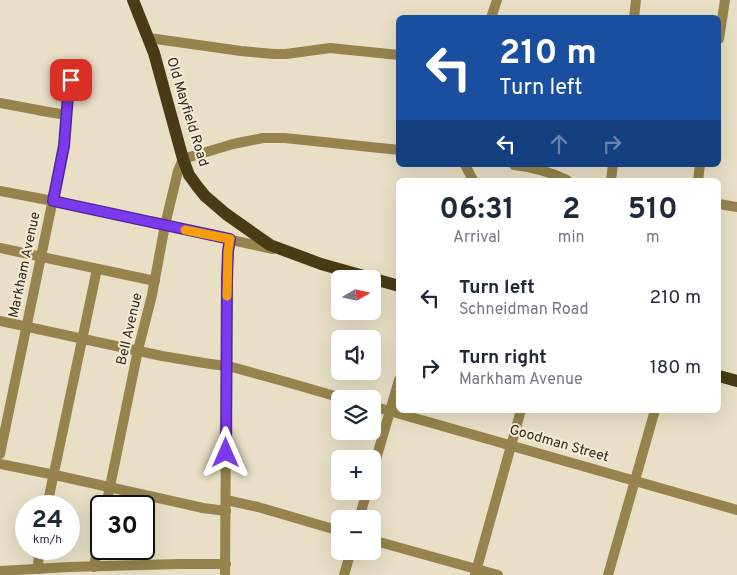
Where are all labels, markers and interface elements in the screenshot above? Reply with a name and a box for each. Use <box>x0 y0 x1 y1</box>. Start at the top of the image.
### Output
text: 210 m <box>499 32 597 76</box>
icon: left <box>416 35 481 100</box>
street label: Old Mayfield Road <box>162 55 212 169</box>
pin <box>50 59 92 101</box>
icon: arrive <box>57 66 85 94</box>
text: Turn left <box>499 75 582 102</box>
icon: left <box>492 130 520 158</box>
icon: ahead <box>545 130 573 158</box>
icon: right <box>598 130 626 158</box>
text: 06:31 <box>439 192 515 229</box>
text: 2 <box>562 192 580 229</box>
text: 510 <box>628 192 678 229</box>
street label: Markham Avenue <box>5 210 45 320</box>
text: Arrival <box>453 228 501 248</box>
text: min <box>558 228 584 248</box>
text: m <box>646 228 659 248</box>
north arrow <box>331 270 381 320</box>
map controls <box>331 270 381 560</box>
text: Turn left <box>459 276 535 300</box>
icon: left <box>416 284 444 312</box>
text: 210 m <box>650 286 701 310</box>
street label: Bell Avenue <box>113 291 147 367</box>
text: Schneidman Road <box>459 300 589 320</box>
button: sound <box>331 330 381 380</box>
text: Turn right <box>459 346 547 370</box>
icon: right <box>416 354 444 382</box>
text: 180 m <box>650 356 701 380</box>
text: Markham Avenue <box>459 370 583 390</box>
button: layers <box>331 390 381 440</box>
street label: Goodman Street <box>507 422 611 466</box>
position arrow <box>199 426 251 478</box>
button: + <box>331 450 381 500</box>
speed limit sign: 30 <box>90 495 155 560</box>
text: 24 <box>32 505 63 537</box>
button: − <box>331 510 381 560</box>
text: km/h <box>33 532 62 548</box>

